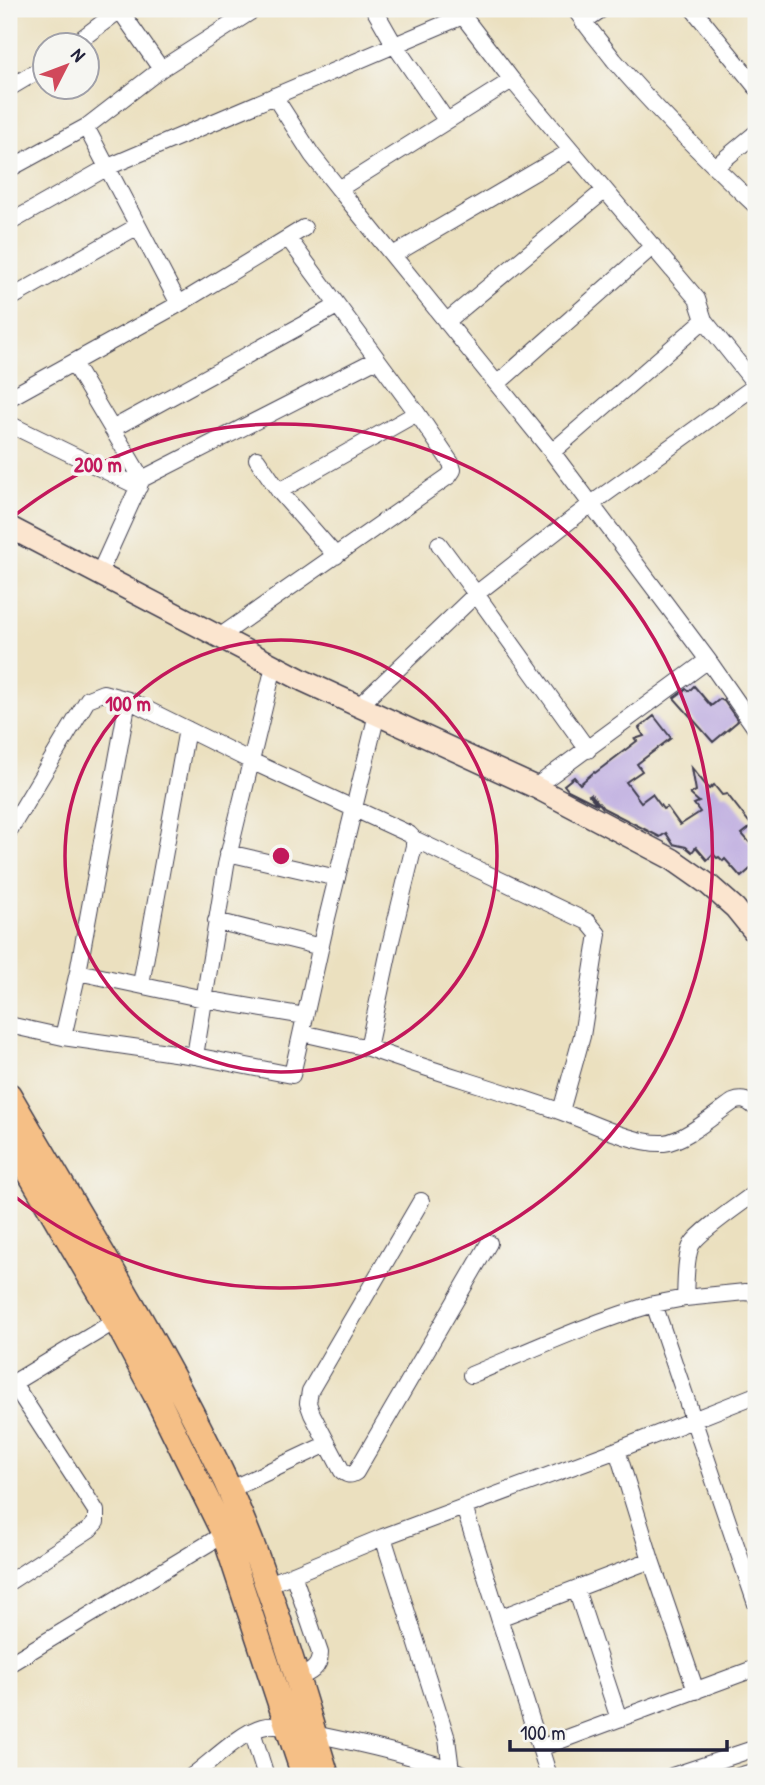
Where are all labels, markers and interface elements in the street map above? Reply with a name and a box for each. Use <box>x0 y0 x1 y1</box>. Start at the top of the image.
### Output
north arrow <box>32 32 102 102</box>
text: N <box>66 42 92 67</box>
text: 200 m <box>74 450 122 479</box>
text: 100 m <box>105 689 151 718</box>
centre of rings <box>269 844 293 868</box>
scale bar <box>510 1708 726 1752</box>
text: 100 m <box>520 1718 566 1747</box>

